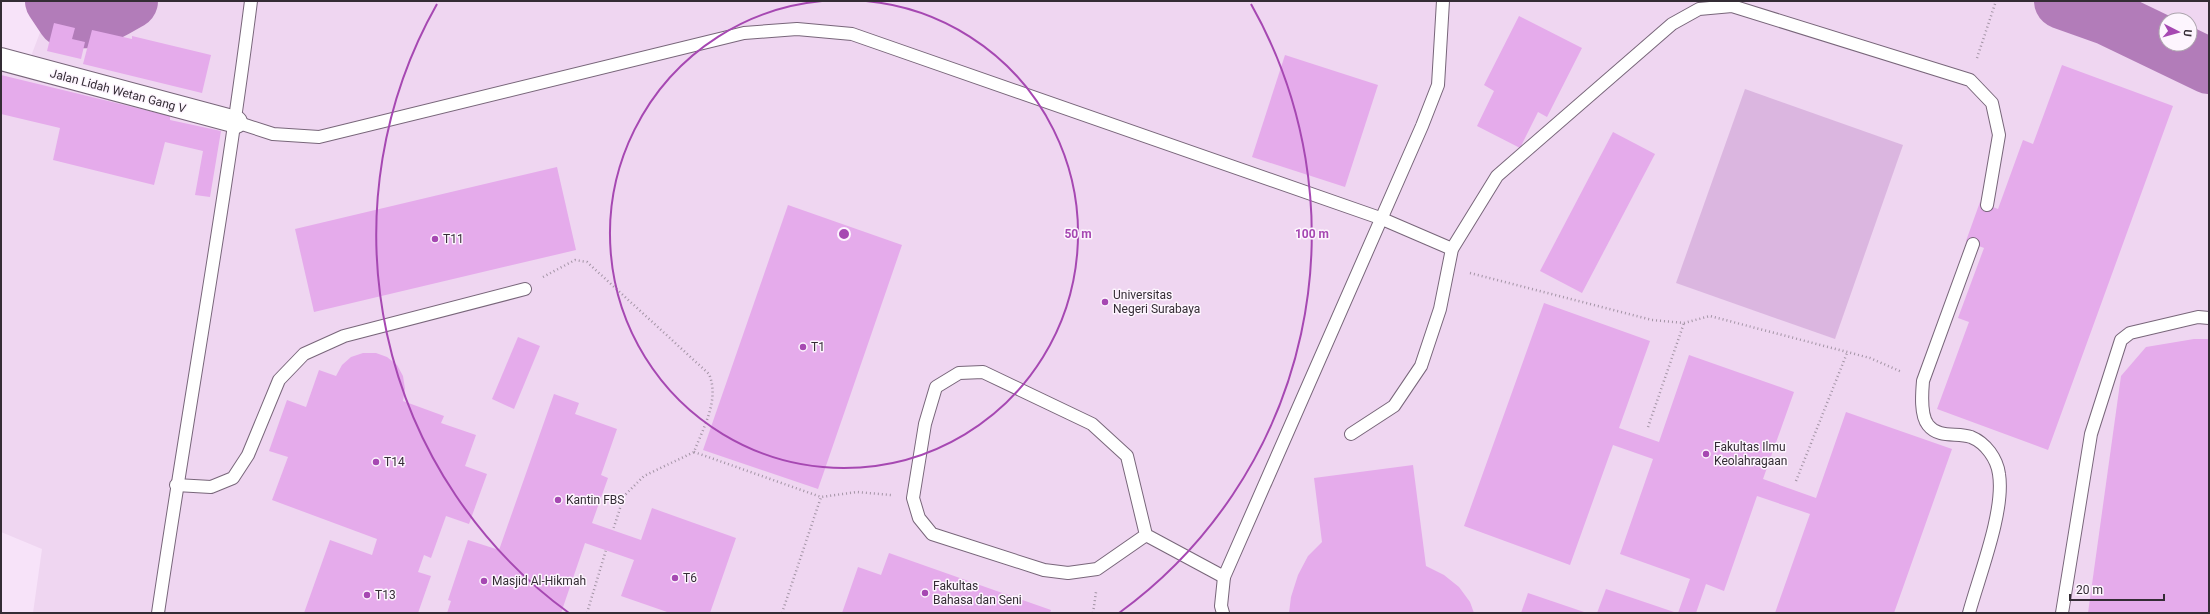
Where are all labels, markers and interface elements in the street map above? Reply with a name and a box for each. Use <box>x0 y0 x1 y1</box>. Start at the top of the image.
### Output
north arrow <box>2158 12 2198 52</box>
text: U <box>2181 29 2194 37</box>
street label: Jalan Lidah Wetan Gang V <box>49 66 188 116</box>
centre of rings <box>837 227 851 241</box>
text: 50 m <box>1064 227 1092 241</box>
text: 100 m <box>1295 227 1329 241</box>
place label: T11 <box>443 232 464 246</box>
marker: T11 <box>430 234 440 244</box>
place label: Universitas Negeri Surabaya <box>1113 288 1200 316</box>
marker: Universitas Negeri Surabaya <box>1100 297 1110 307</box>
place label: T1 <box>811 340 825 354</box>
marker: T1 <box>798 342 808 352</box>
place label: Fakultas Ilmu Keolahragaan <box>1714 440 1787 468</box>
marker: Fakultas Ilmu Keolahragaan <box>1701 449 1711 459</box>
place label: T14 <box>384 455 405 469</box>
marker: T14 <box>371 457 381 467</box>
place label: Kantin FBS <box>566 493 624 507</box>
marker: Kantin FBS <box>553 495 563 505</box>
place label: T6 <box>683 571 697 585</box>
marker: T6 <box>670 573 680 583</box>
place label: Masjid Al-Hikmah <box>492 574 586 588</box>
marker: Masjid Al-Hikmah <box>479 576 489 586</box>
scale bar <box>2070 576 2164 602</box>
place label: Fakultas Bahasa dan Seni <box>933 579 1022 607</box>
text: 20 m <box>2076 583 2103 597</box>
place label: T13 <box>375 588 396 602</box>
marker: Fakultas Bahasa dan Seni <box>920 588 930 598</box>
marker: T13 <box>362 590 372 600</box>

